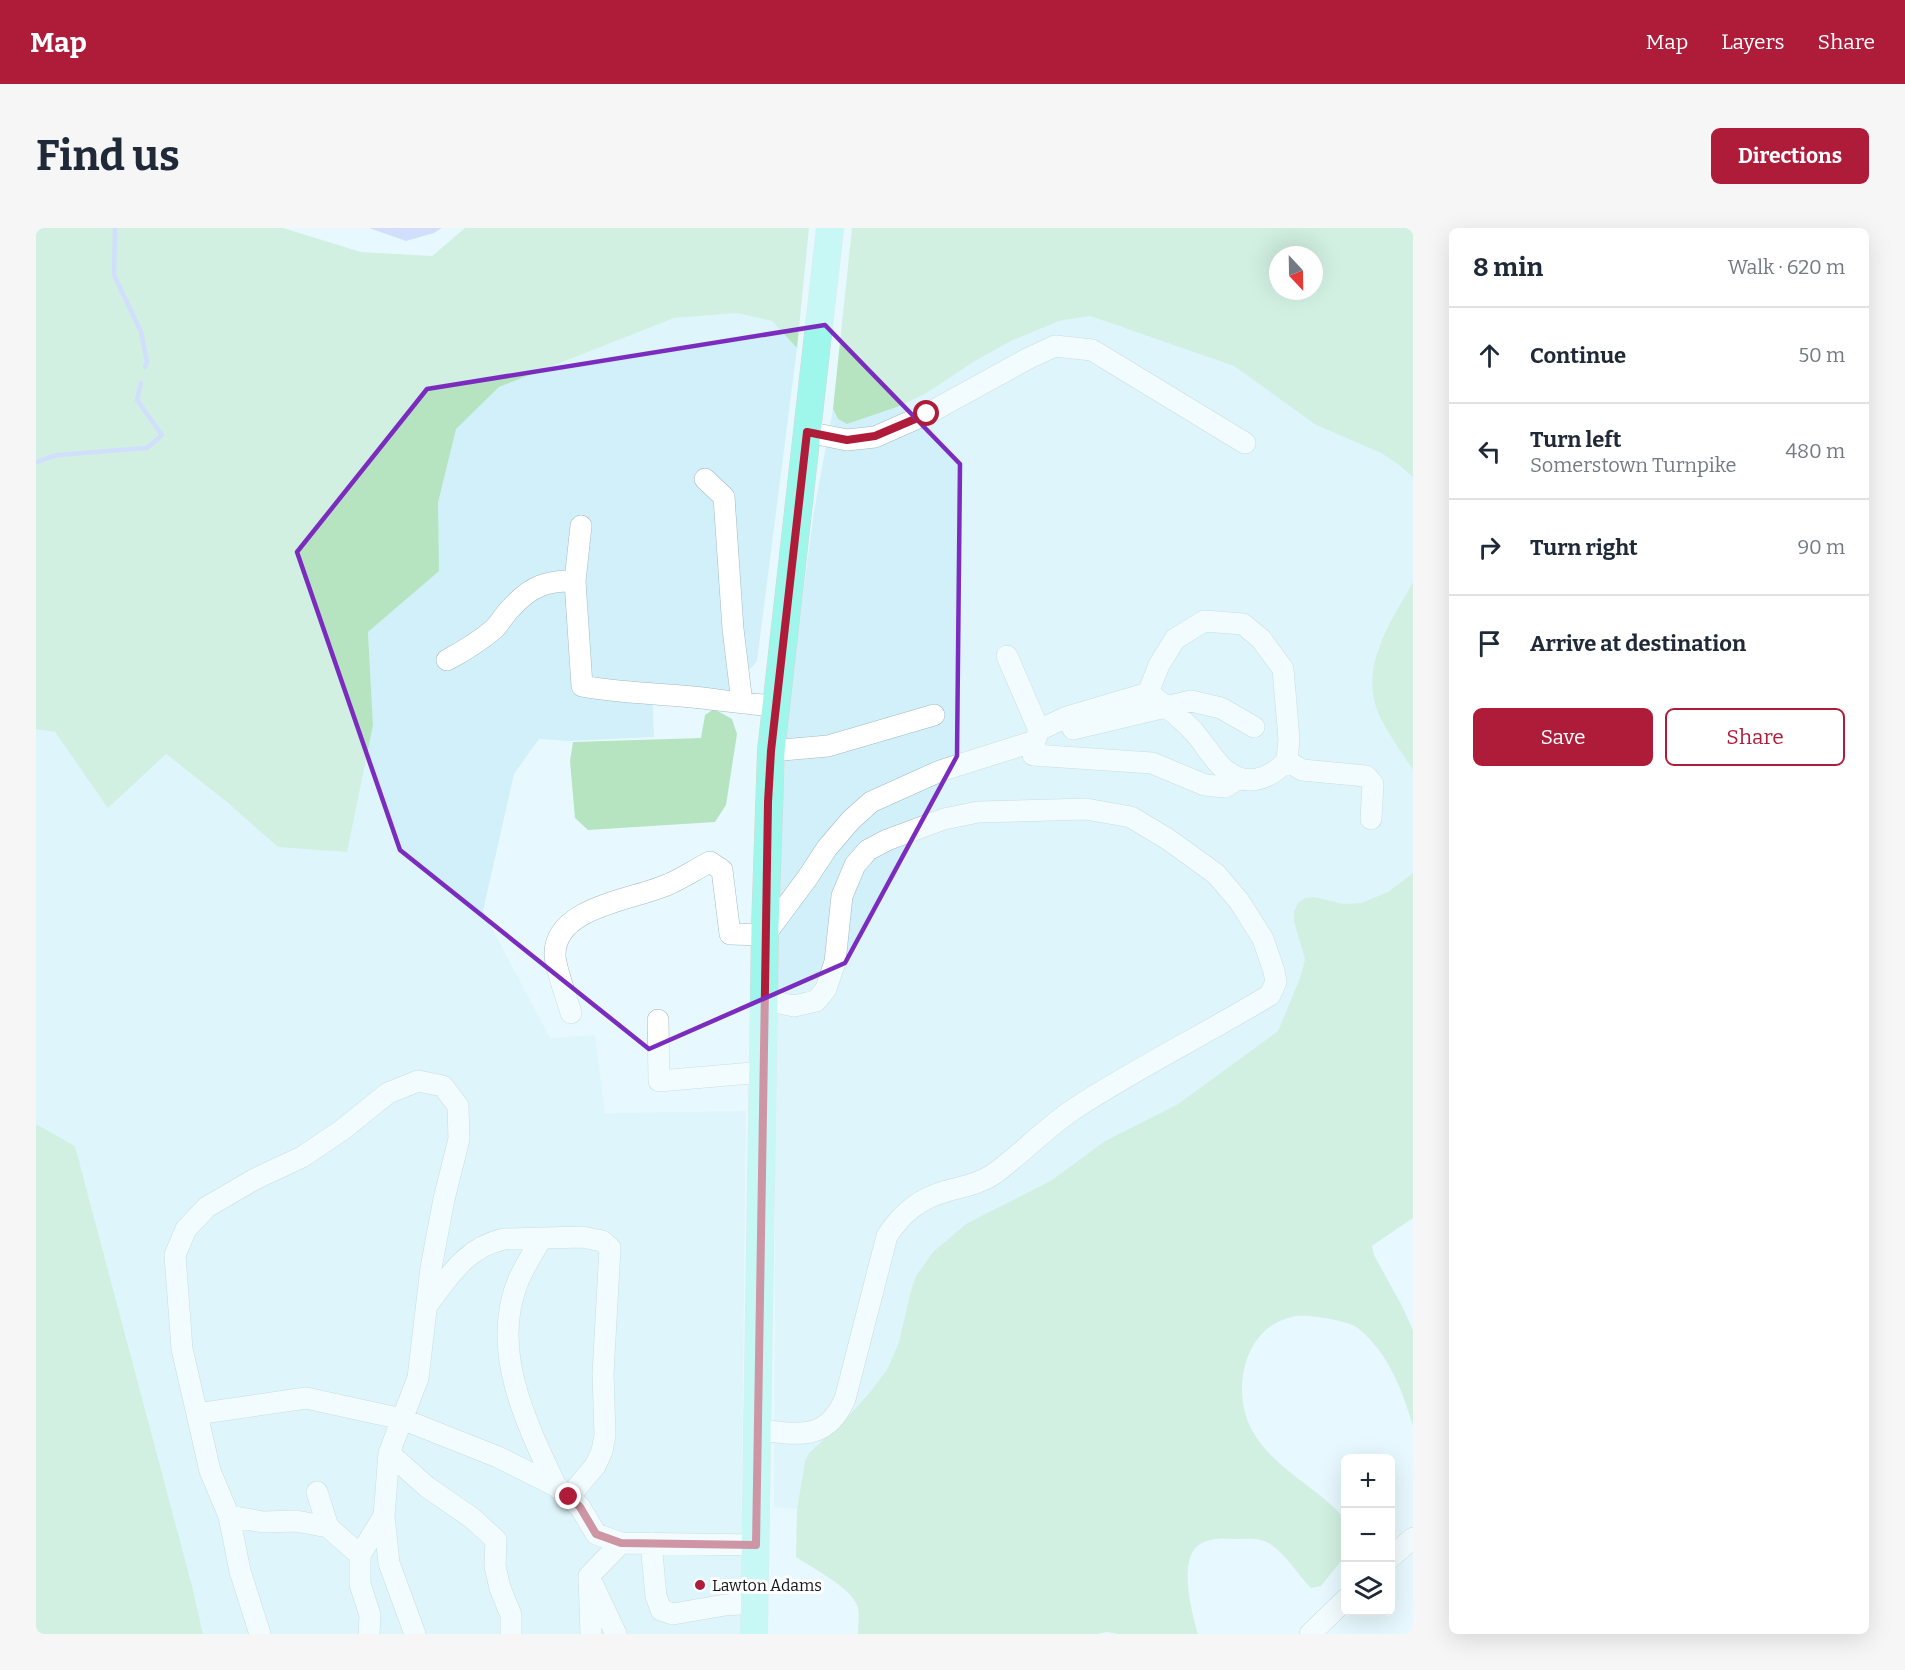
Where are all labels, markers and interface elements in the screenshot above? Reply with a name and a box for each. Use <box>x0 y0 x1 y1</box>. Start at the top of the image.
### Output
text: Map <box>30 26 87 59</box>
text: Map <box>1646 29 1688 55</box>
text: Layers <box>1721 29 1785 55</box>
text: Share <box>1818 29 1875 55</box>
button: Directions <box>1711 128 1869 184</box>
text: Find us <box>36 131 180 181</box>
north arrow <box>1269 246 1323 300</box>
text: 8 min <box>1473 252 1543 283</box>
text: Walk · 620 m <box>1728 255 1845 279</box>
icon: ahead <box>1473 339 1506 372</box>
text: Continue <box>1530 342 1626 369</box>
text: 50 m <box>1798 343 1845 367</box>
route start <box>913 400 939 426</box>
text: Turn left <box>1530 426 1622 453</box>
icon: left <box>1473 435 1506 468</box>
text: 480 m <box>1785 439 1845 463</box>
text: Somerstown Turnpike <box>1530 453 1736 477</box>
icon: right <box>1473 531 1506 564</box>
text: Turn right <box>1530 534 1638 561</box>
text: 90 m <box>1797 535 1845 559</box>
icon: arrive <box>1473 627 1506 660</box>
text: Arrive at destination <box>1530 630 1746 657</box>
button: Save <box>1473 708 1653 766</box>
button: Share <box>1665 708 1845 766</box>
map controls <box>1341 1454 1395 1616</box>
button: + <box>1341 1454 1395 1508</box>
route end <box>555 1483 581 1509</box>
button: − <box>1341 1508 1395 1562</box>
button: layers <box>1341 1562 1395 1616</box>
place label: Lawton Adams <box>712 1576 822 1595</box>
marker: Lawton Adams <box>693 1578 707 1592</box>

